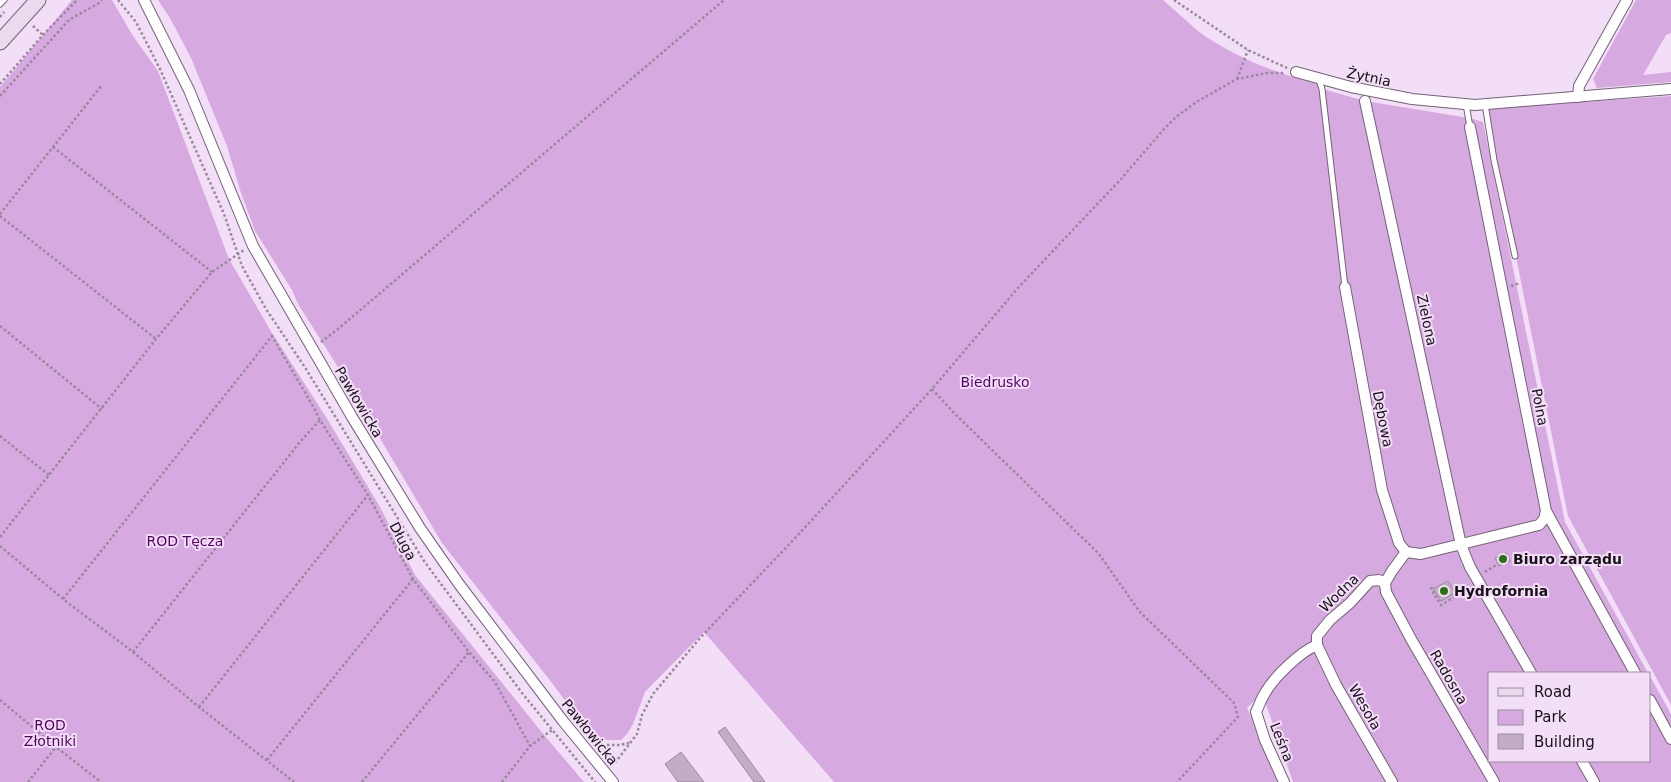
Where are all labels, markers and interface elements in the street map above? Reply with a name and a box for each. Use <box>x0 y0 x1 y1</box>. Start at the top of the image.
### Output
street label: Żytnia <box>1345 64 1393 89</box>
street label: Zielona <box>1414 293 1440 347</box>
street label: Pawłowicka <box>332 364 386 440</box>
park label: Biedrusko <box>960 374 1030 390</box>
street label: Polna <box>1529 387 1551 427</box>
street label: Dębowa <box>1370 390 1396 448</box>
street label: Długa <box>386 519 420 563</box>
park label: ROD Tęcza <box>147 533 223 549</box>
place label: Biuro zarządu <box>1513 551 1622 567</box>
marker: Biuro zarządu <box>1497 553 1509 565</box>
street label: Wodna <box>1316 571 1362 615</box>
place label: Hydrofornia <box>1454 583 1548 599</box>
marker: Hydrofornia <box>1438 585 1450 597</box>
street label: Radosna <box>1427 647 1471 707</box>
legend <box>1488 672 1651 762</box>
street label: Wesoła <box>1346 681 1384 733</box>
text: Road <box>1534 683 1572 701</box>
street label: Pawłowicka <box>559 696 621 768</box>
text: Park <box>1534 708 1567 726</box>
park label: ROD Złotniki <box>24 717 76 749</box>
street label: Leśna <box>1267 720 1297 764</box>
text: Building <box>1534 733 1595 751</box>

